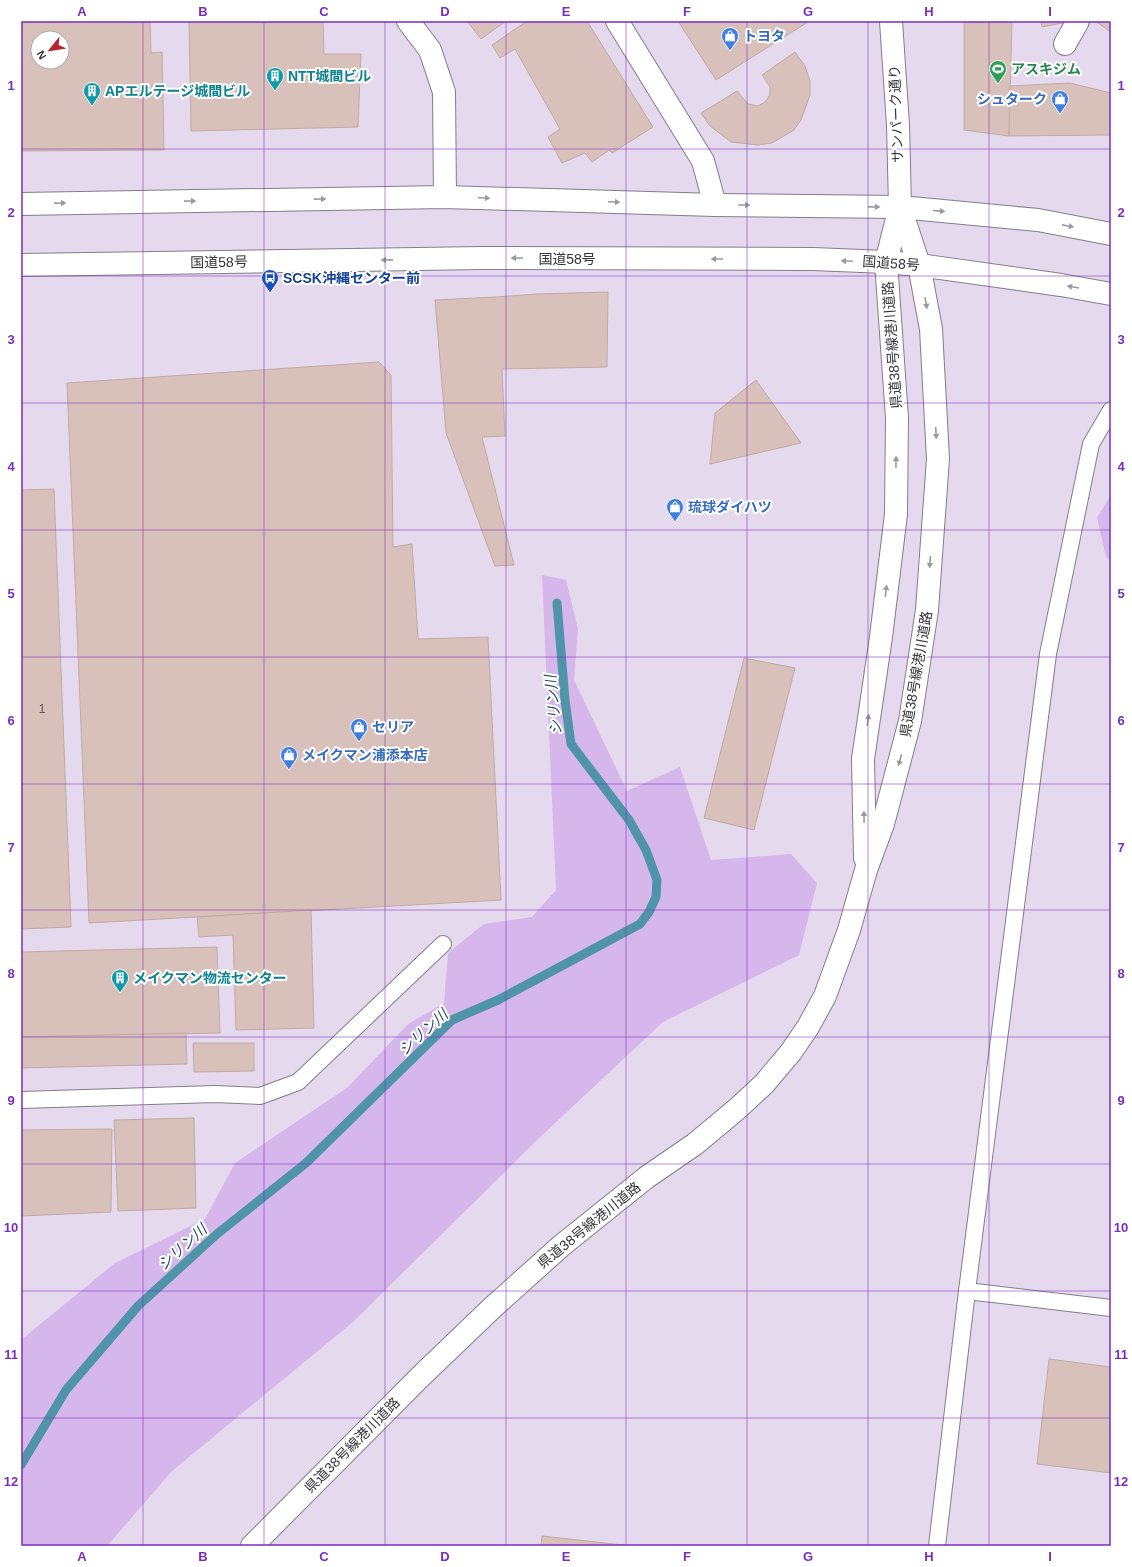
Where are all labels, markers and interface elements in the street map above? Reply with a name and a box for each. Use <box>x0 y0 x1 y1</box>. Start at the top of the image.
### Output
text: A <box>77 4 87 19</box>
text: B <box>198 4 208 19</box>
text: C <box>319 4 329 19</box>
text: D <box>440 4 450 19</box>
text: E <box>562 4 571 19</box>
text: F <box>683 4 691 19</box>
text: G <box>803 4 813 19</box>
text: H <box>924 4 934 19</box>
text: I <box>1048 4 1052 19</box>
shop icon: トヨタ <box>720 26 740 51</box>
place label: トヨタ <box>743 28 785 44</box>
north arrow <box>30 30 70 70</box>
text: N <box>34 49 49 61</box>
sports icon: アスキジム <box>988 59 1008 84</box>
place label: アスキジム <box>1011 61 1081 77</box>
street label: サンパーク通り <box>886 65 906 163</box>
building icon: NTT城間ビル <box>265 66 285 91</box>
place label: NTT城間ビル <box>288 68 371 84</box>
text: 1 <box>7 78 15 93</box>
text: 1 <box>1117 78 1125 93</box>
building icon: APエルテージ城間ビル <box>82 81 102 106</box>
place label: APエルテージ城間ビル <box>105 83 250 99</box>
shop icon: シュターク <box>1050 89 1070 114</box>
place label: シュターク <box>977 91 1047 107</box>
one-way arrow <box>478 195 490 202</box>
one-way arrow <box>314 196 327 202</box>
one-way arrow <box>184 198 197 204</box>
one-way arrow <box>608 199 621 205</box>
one-way arrow <box>54 200 67 206</box>
one-way arrow <box>738 202 751 208</box>
one-way arrow <box>868 204 881 210</box>
text: 2 <box>7 205 15 220</box>
text: 2 <box>1117 205 1125 220</box>
one-way arrow <box>933 207 945 214</box>
one-way arrow <box>1061 223 1074 229</box>
street label: 国道58号 <box>538 251 596 267</box>
street label: 国道58号 <box>190 253 248 271</box>
street label: 国道58号 <box>862 253 920 273</box>
one-way arrow <box>510 255 523 261</box>
one-way arrow <box>381 256 393 263</box>
one-way arrow <box>710 256 723 262</box>
one-way arrow <box>841 257 853 264</box>
bus stop icon: SCSK沖縄センター前 <box>260 268 280 293</box>
place label: SCSK沖縄センター前 <box>283 270 420 286</box>
street label: 県道38号線港川道路 <box>880 281 904 409</box>
one-way arrow <box>1067 284 1079 290</box>
one-way arrow <box>923 297 929 309</box>
text: 3 <box>7 332 15 347</box>
text: 3 <box>1117 332 1125 347</box>
one-way arrow <box>933 427 940 439</box>
one-way arrow <box>893 455 899 468</box>
text: 4 <box>7 459 15 474</box>
text: 4 <box>1117 459 1125 474</box>
shop icon: 琉球ダイハツ <box>665 497 685 522</box>
place label: 琉球ダイハツ <box>688 499 772 515</box>
one-way arrow <box>927 556 934 568</box>
one-way arrow <box>883 585 889 597</box>
text: 5 <box>7 586 15 601</box>
text: 5 <box>1117 586 1125 601</box>
street label: 県道38号線港川道路 <box>897 610 935 738</box>
water label: シリン川 <box>541 672 565 736</box>
house number: 1 <box>39 702 46 716</box>
text: 6 <box>7 713 15 728</box>
text: 6 <box>1117 713 1125 728</box>
one-way arrow <box>866 714 872 726</box>
shop icon: セリア <box>349 717 369 742</box>
place label: セリア <box>372 719 414 735</box>
shop icon: メイクマン浦添本店 <box>279 745 299 770</box>
place label: メイクマン浦添本店 <box>302 747 428 763</box>
one-way arrow <box>896 753 902 766</box>
one-way arrow <box>861 811 868 823</box>
text: 7 <box>7 840 15 855</box>
text: 7 <box>1117 840 1125 855</box>
text: 8 <box>7 966 15 981</box>
text: 8 <box>1117 966 1125 981</box>
building icon: メイクマン物流センター <box>110 968 130 993</box>
place label: メイクマン物流センター <box>133 970 287 986</box>
water label: シリン川 <box>395 1004 452 1058</box>
text: 9 <box>7 1093 15 1108</box>
text: 9 <box>1117 1093 1125 1108</box>
street label: 県道38号線港川道路 <box>534 1179 644 1271</box>
water label: シリン川 <box>154 1219 211 1273</box>
text: 10 <box>4 1220 18 1235</box>
text: 10 <box>1114 1220 1128 1235</box>
text: 11 <box>4 1347 18 1362</box>
text: 11 <box>1114 1347 1128 1362</box>
street label: 県道38号線港川道路 <box>301 1394 403 1496</box>
text: 12 <box>4 1474 18 1489</box>
text: 12 <box>1114 1474 1128 1489</box>
text: A <box>77 1549 87 1564</box>
text: B <box>198 1549 208 1564</box>
text: C <box>319 1549 329 1564</box>
text: D <box>440 1549 450 1564</box>
text: E <box>562 1549 571 1564</box>
text: F <box>683 1549 691 1564</box>
text: G <box>803 1549 813 1564</box>
text: H <box>924 1549 934 1564</box>
text: I <box>1048 1549 1052 1564</box>

